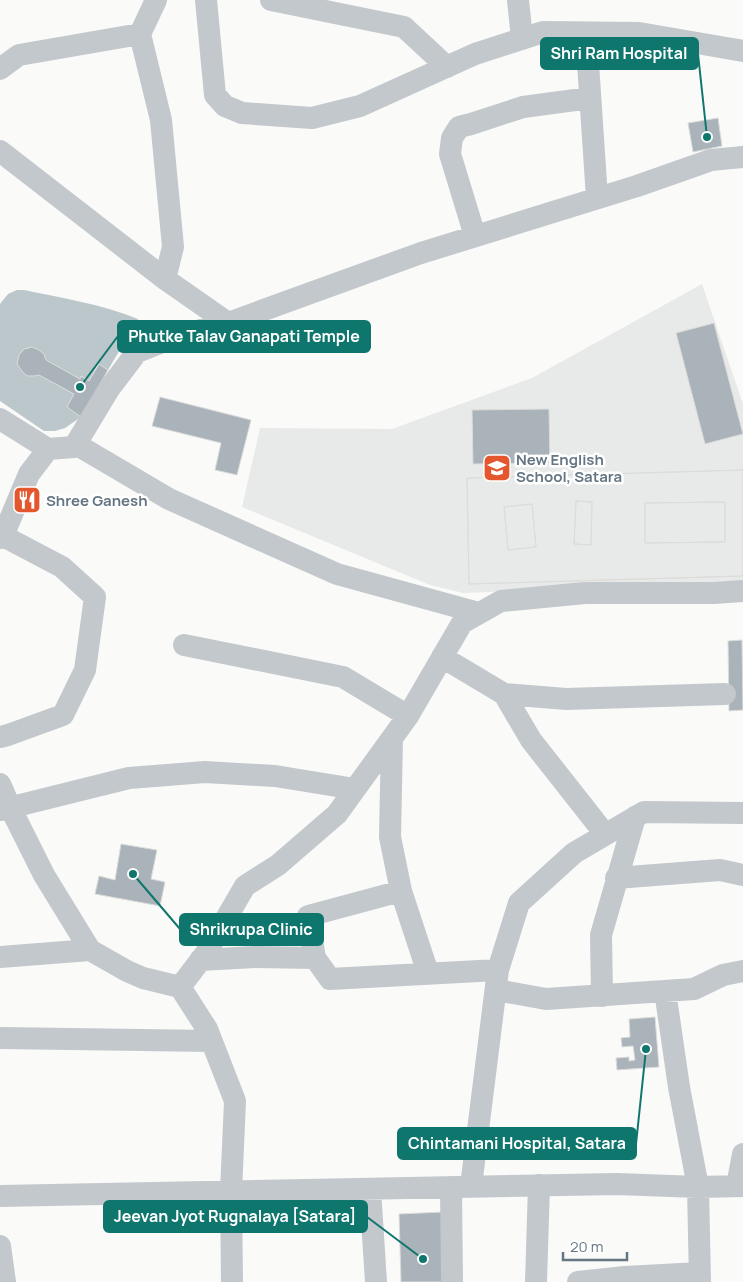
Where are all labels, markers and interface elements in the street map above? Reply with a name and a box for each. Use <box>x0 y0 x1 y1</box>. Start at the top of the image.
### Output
callout: Shri Ram Hospital <box>541 38 698 69</box>
text: Shri Ram Hospital <box>551 42 687 64</box>
callout: Phutke Talav Ganapati Temple <box>118 321 370 352</box>
text: Phutke Talav Ganapati Temple <box>128 325 360 347</box>
place label: New English School, Satara <box>516 449 622 487</box>
school or university icon: New English School, Satara <box>482 453 512 483</box>
restaurant icon: Shree Ganesh <box>12 485 42 515</box>
place label: Shree Ganesh <box>46 490 148 511</box>
callout: Shrikrupa Clinic <box>180 914 323 945</box>
text: Shrikrupa Clinic <box>189 918 313 940</box>
callout: Chintamani Hospital, Satara <box>398 1128 636 1159</box>
text: Chintamani Hospital, Satara <box>408 1132 626 1154</box>
callout: Jeevan Jyot Rugnalaya [Satara] <box>104 1201 367 1232</box>
text: Jeevan Jyot Rugnalaya [Satara] <box>114 1205 356 1227</box>
scale bar <box>563 1230 627 1262</box>
text: 20 m <box>570 1236 603 1257</box>

